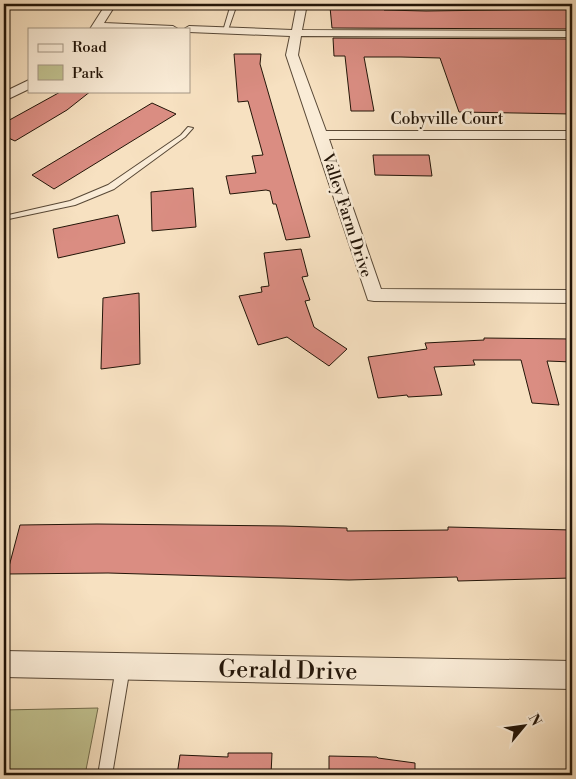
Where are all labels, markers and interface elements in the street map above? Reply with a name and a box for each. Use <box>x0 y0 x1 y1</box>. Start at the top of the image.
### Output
legend <box>28 28 190 92</box>
text: Road <box>72 38 107 57</box>
text: Park <box>72 64 104 83</box>
street label: Cobyville Court <box>391 109 504 129</box>
street label: Valley Farm Drive <box>317 150 377 280</box>
street label: Gerald Drive <box>218 655 358 687</box>
north arrow <box>498 702 548 752</box>
text: N <box>524 711 545 729</box>

